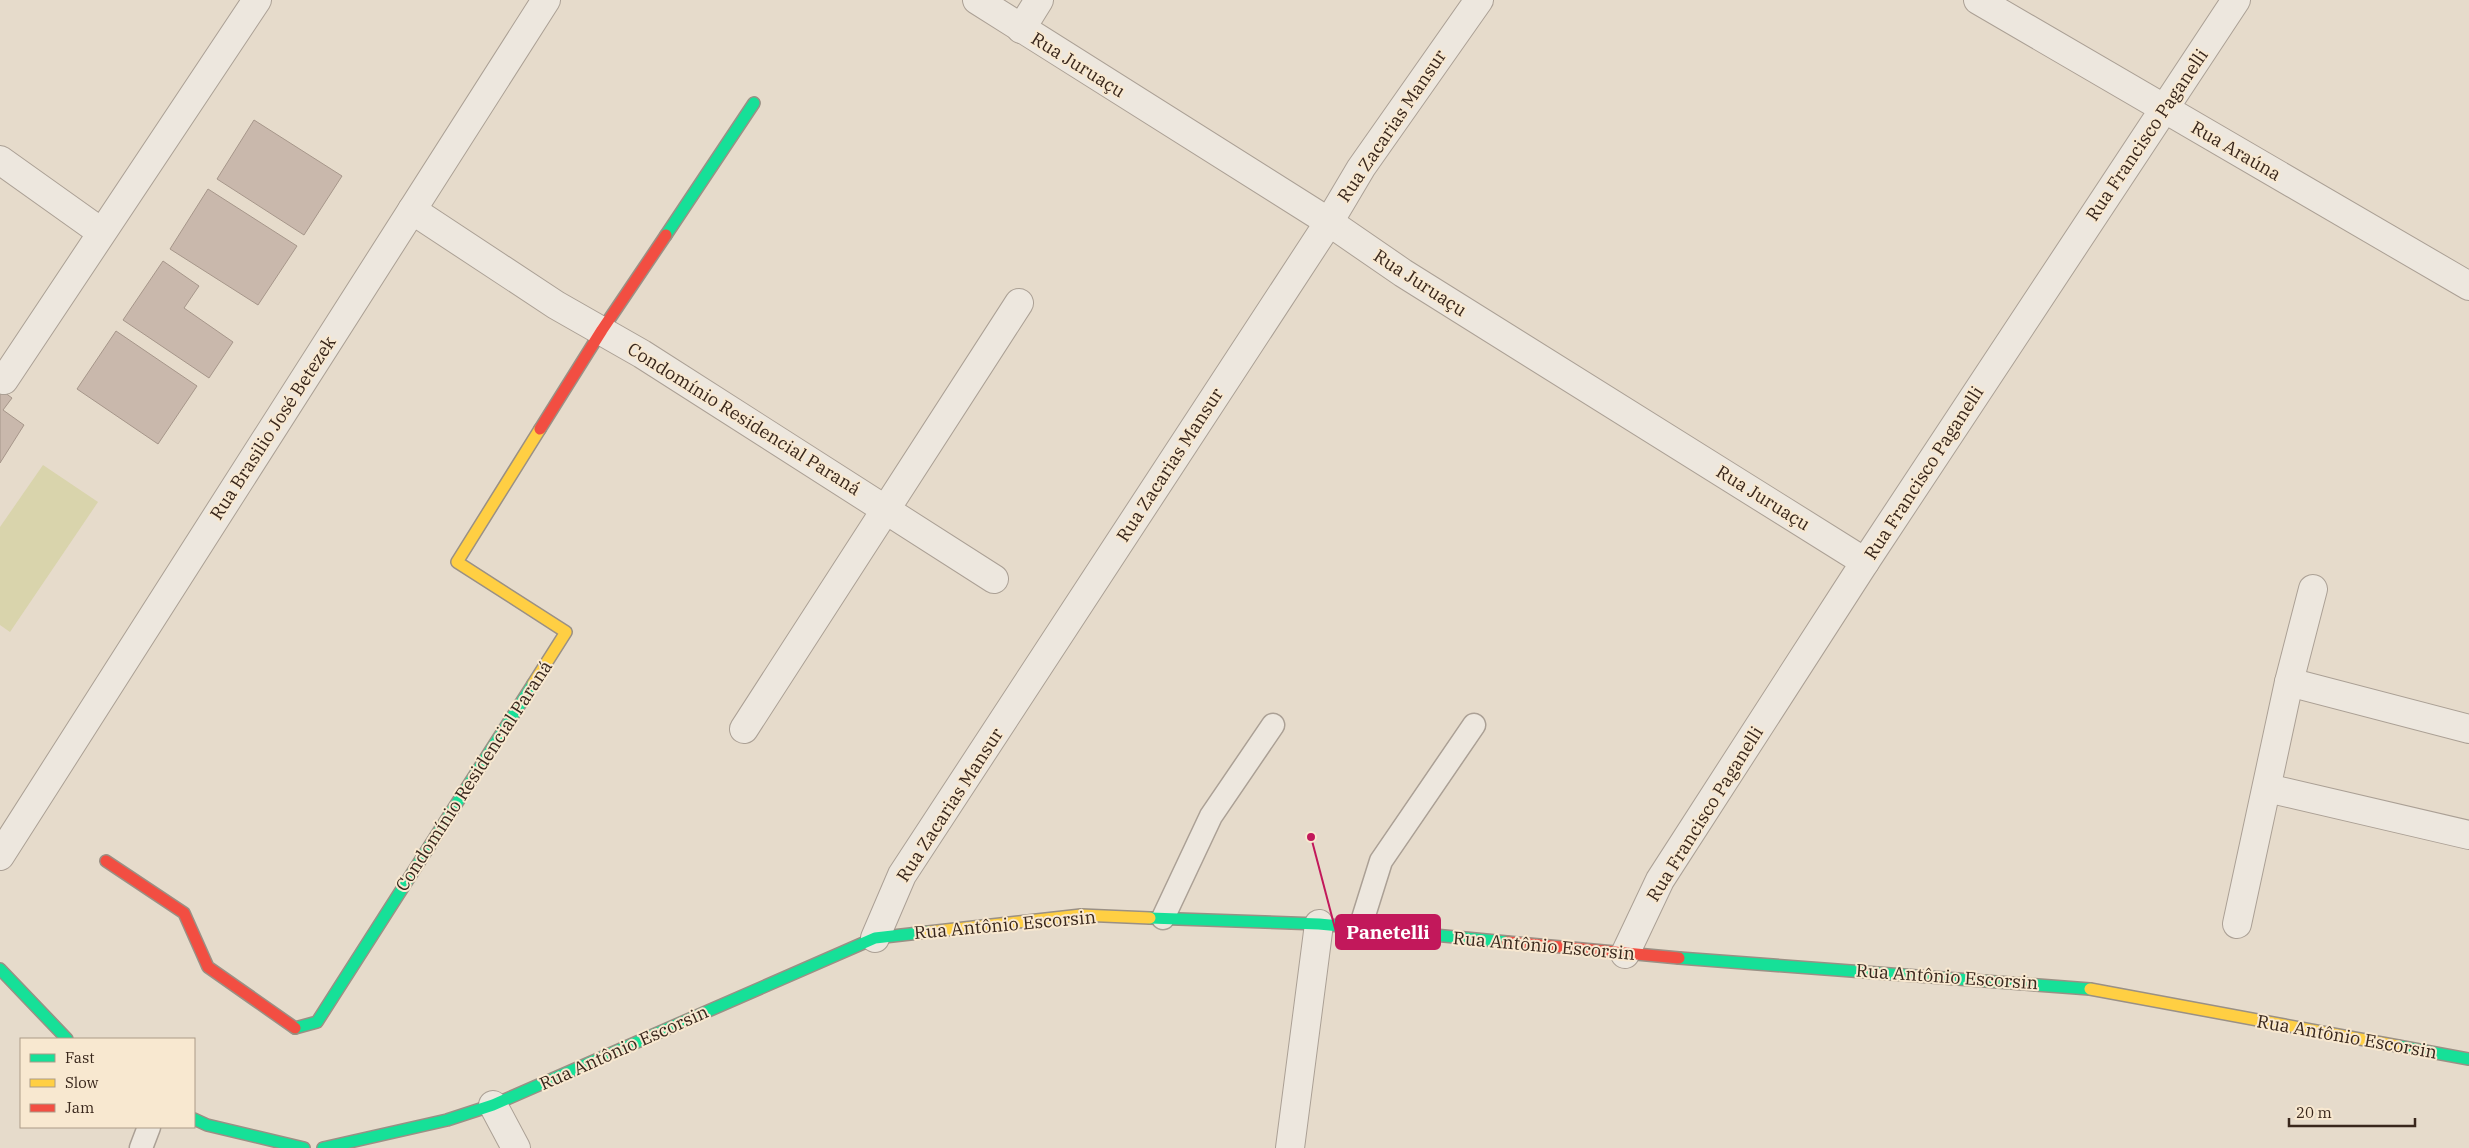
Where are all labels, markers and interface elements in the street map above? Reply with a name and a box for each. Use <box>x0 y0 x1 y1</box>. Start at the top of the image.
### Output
street label: Rua Juruaçu <box>1027 27 1129 102</box>
street label: Rua Francisco Paganelli <box>2080 44 2213 225</box>
street label: Rua Zacarias Mansur <box>1332 45 1451 206</box>
street label: Rua Araúna <box>2187 116 2285 186</box>
street label: Rua Juruaçu <box>1369 244 1471 321</box>
street label: Rua Brasilio José Betezek <box>205 331 341 524</box>
street label: Condomínio Residencial Paraná <box>623 337 865 500</box>
street label: Rua Francisco Paganelli <box>1859 381 1989 564</box>
street label: Rua Zacarias Mansur <box>1111 383 1228 546</box>
street label: Rua Juruaçu <box>1712 460 1814 535</box>
street label: Condomínio Residencial Paraná <box>390 656 557 896</box>
street label: Rua Francisco Paganelli <box>1641 722 1768 906</box>
street label: Rua Zacarias Mansur <box>891 723 1008 886</box>
street label: Rua Antônio Escorsin <box>913 905 1097 944</box>
callout: Panetelli <box>1336 915 1440 949</box>
text: Panetelli <box>1346 920 1430 944</box>
street label: Rua Antônio Escorsin <box>1452 926 1636 965</box>
street label: Rua Antônio Escorsin <box>1855 959 2039 994</box>
street label: Rua Antônio Escorsin <box>536 1000 712 1095</box>
street label: Rua Antônio Escorsin <box>2255 1009 2439 1064</box>
legend <box>20 1038 195 1128</box>
text: Fast <box>65 1048 95 1067</box>
text: Slow <box>65 1073 99 1092</box>
scale bar <box>2289 1096 2415 1128</box>
text: Jam <box>65 1098 94 1117</box>
text: 20 m <box>2296 1103 2332 1122</box>

